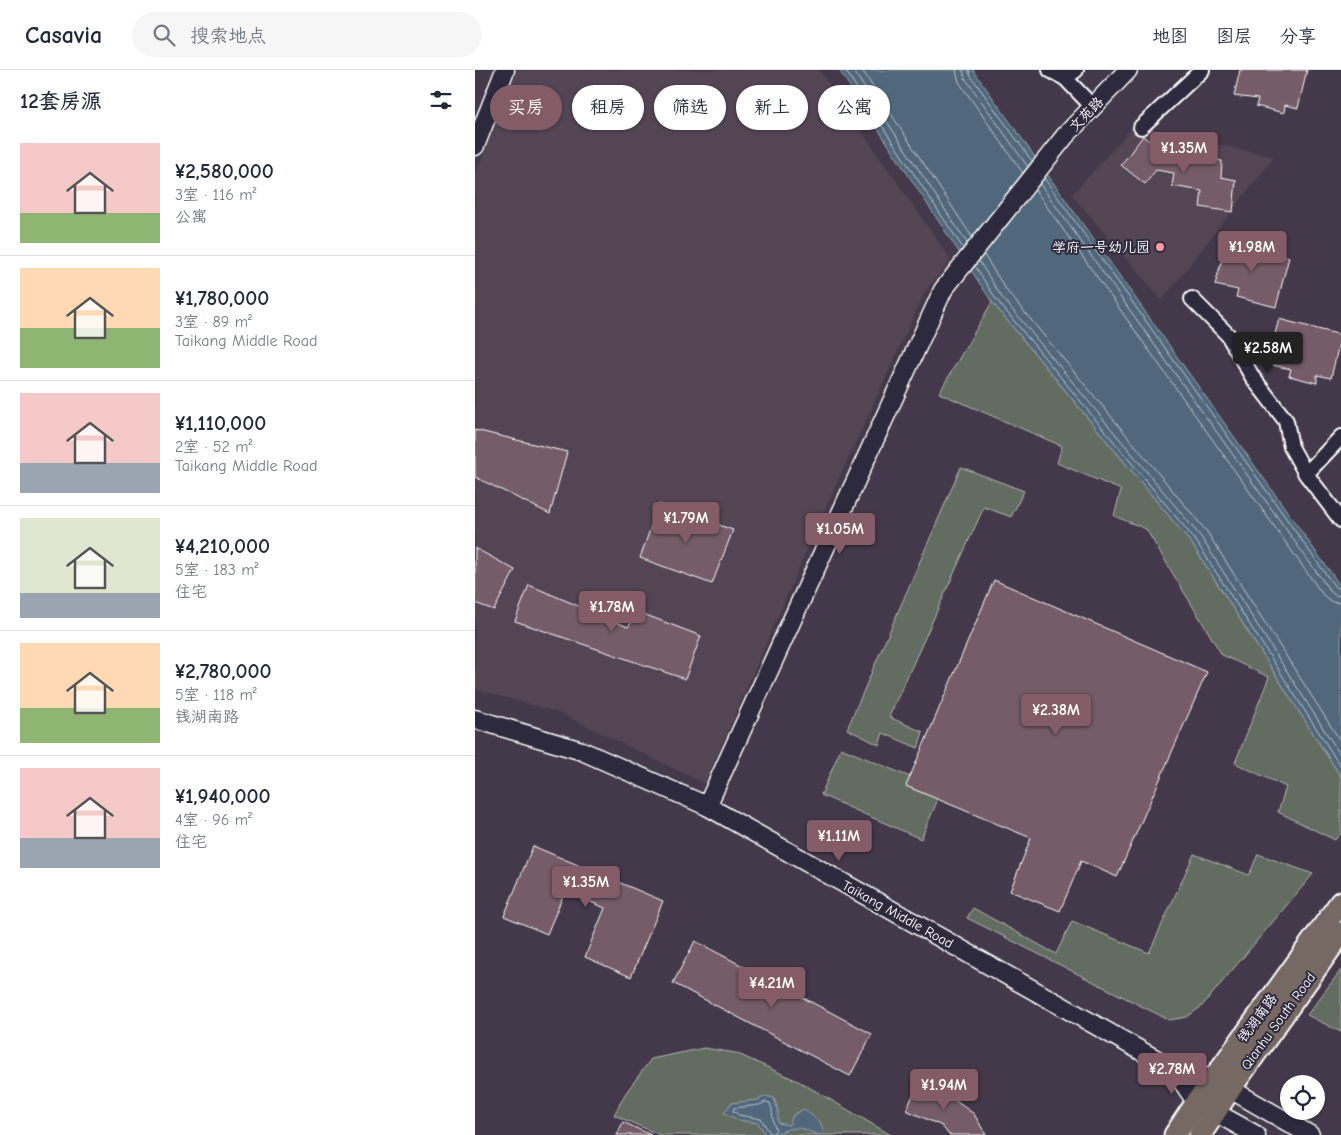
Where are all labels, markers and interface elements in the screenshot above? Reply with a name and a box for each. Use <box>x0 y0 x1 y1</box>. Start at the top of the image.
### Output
search box <box>132 12 482 57</box>
text: Casavia <box>25 21 102 49</box>
icon: search <box>150 21 178 49</box>
text: 搜索地点 <box>190 25 266 47</box>
text: 地图 <box>1152 26 1188 47</box>
text: 图层 <box>1216 26 1252 47</box>
text: 分享 <box>1280 26 1316 47</box>
chip: 买房 <box>490 85 562 130</box>
chip: 租房 <box>572 85 644 130</box>
chip: 筛选 <box>654 85 726 130</box>
chip: 新上 <box>736 85 808 130</box>
chip: 公寓 <box>818 85 890 130</box>
icon: filters <box>427 86 455 114</box>
text: 12套房源 <box>20 89 102 113</box>
street label: 文苑路 <box>1066 93 1107 135</box>
pin: ¥1.35M <box>1143 132 1225 174</box>
text: ¥1.35M <box>1161 139 1207 157</box>
text: ¥2,580,000 <box>175 159 274 183</box>
icon: home <box>60 163 120 223</box>
text: 3室 · 116 m² <box>175 186 257 204</box>
text: 公寓 <box>175 208 207 226</box>
pin: ¥1.98M <box>1211 230 1293 273</box>
text: ¥1.98M <box>1229 238 1275 256</box>
place label: 学府一号幼儿园 <box>1052 239 1150 256</box>
marker: 学府一号幼儿园 <box>1154 241 1166 253</box>
text: ¥1,780,000 <box>175 286 269 310</box>
icon: home <box>60 288 120 348</box>
text: 3室 · 89 m² <box>175 313 252 331</box>
text: Taikang Middle Road <box>175 332 318 350</box>
pin: ¥2.58M <box>1227 332 1309 374</box>
text: ¥2.58M <box>1244 339 1292 357</box>
text: ¥1,110,000 <box>175 411 266 435</box>
icon: home <box>60 413 120 473</box>
text: 2室 · 52 m² <box>175 438 252 456</box>
text: Taikang Middle Road <box>175 457 318 475</box>
pin: ¥1.79M <box>645 502 727 544</box>
text: ¥1.79M <box>663 509 709 527</box>
pin: ¥1.05M <box>799 512 881 555</box>
text: ¥1.05M <box>816 520 864 538</box>
text: ¥4,210,000 <box>175 534 270 558</box>
icon: home <box>60 538 120 598</box>
text: 5室 · 183 m² <box>175 561 258 579</box>
text: 住宅 <box>175 583 207 601</box>
pin: ¥1.78M <box>571 590 653 633</box>
text: ¥1.78M <box>590 598 634 616</box>
text: ¥2,780,000 <box>175 659 271 683</box>
icon: home <box>60 663 120 723</box>
text: 5室 · 118 m² <box>175 686 257 704</box>
pin: ¥2.38M <box>1015 694 1097 736</box>
text: ¥2.38M <box>1032 701 1080 719</box>
text: 钱湖南路 <box>175 708 239 726</box>
text: ¥1,940,000 <box>175 784 271 808</box>
icon: home <box>60 788 120 848</box>
text: 4室 · 96 m² <box>175 811 252 829</box>
pin: ¥1.11M <box>798 820 880 862</box>
text: ¥1.11M <box>818 827 860 845</box>
text: 住宅 <box>175 833 207 851</box>
pin: ¥1.35M <box>545 866 627 908</box>
text: ¥1.35M <box>563 873 609 891</box>
street label: Taikang Middle Road <box>839 877 956 952</box>
pin: ¥4.21M <box>731 966 813 1009</box>
street label: Qianhu South Road <box>1237 969 1319 1073</box>
text: ¥4.21M <box>749 974 795 992</box>
street label: 钱湖南路 <box>1234 991 1281 1046</box>
pin: ¥2.78M <box>1131 1052 1213 1095</box>
text: ¥2.78M <box>1149 1060 1195 1078</box>
pin: ¥1.94M <box>903 1068 985 1111</box>
map controls <box>1280 1075 1325 1120</box>
button: locate <box>1280 1075 1325 1120</box>
text: ¥1.94M <box>921 1076 967 1094</box>

